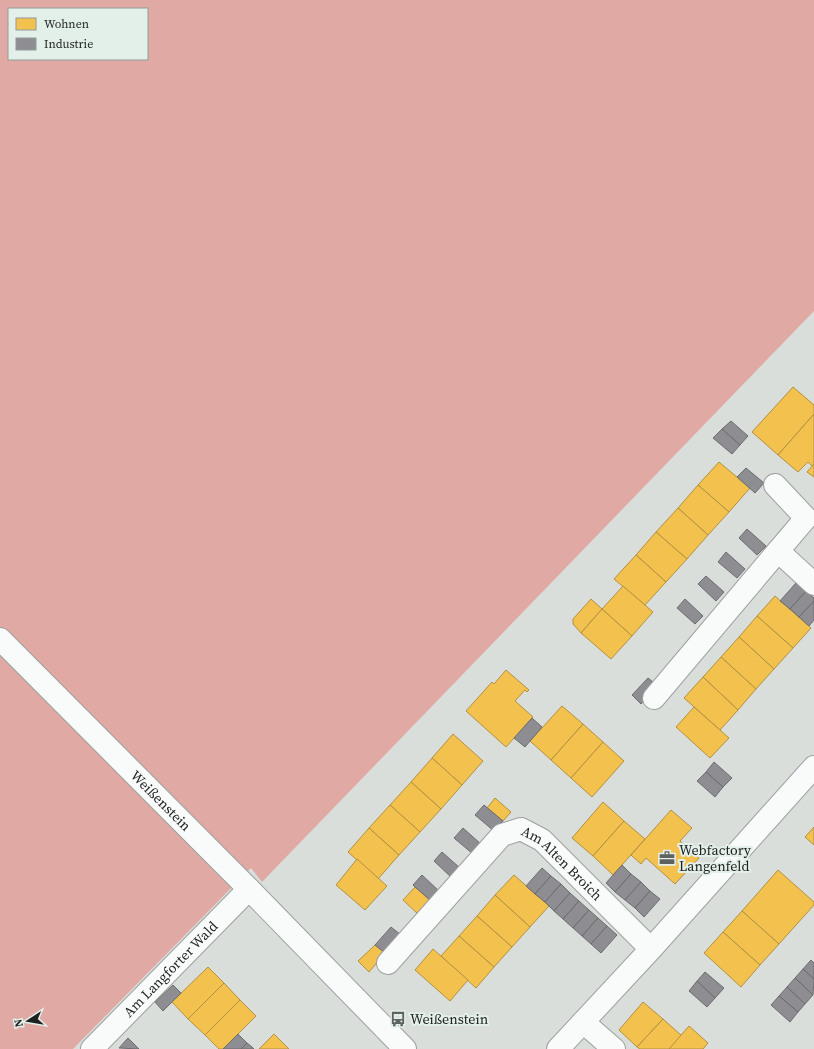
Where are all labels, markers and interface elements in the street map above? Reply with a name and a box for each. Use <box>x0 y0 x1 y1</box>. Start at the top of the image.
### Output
legend <box>8 8 148 60</box>
text: Wohnen <box>44 16 89 32</box>
text: Industrie <box>44 36 93 52</box>
street label: Weißenstein <box>126 766 196 836</box>
street label: Am Alten Broich <box>518 821 607 905</box>
place label: Webfactory Langenfeld <box>679 840 752 876</box>
office icon: Webfactory Langenfeld <box>658 849 676 867</box>
street label: Am Langforter Wald <box>119 917 222 1021</box>
north arrow <box>8 1001 48 1041</box>
place label: Weißenstein <box>410 1009 489 1029</box>
bus stop icon: Weißenstein <box>389 1010 407 1028</box>
text: N <box>11 1017 27 1028</box>

